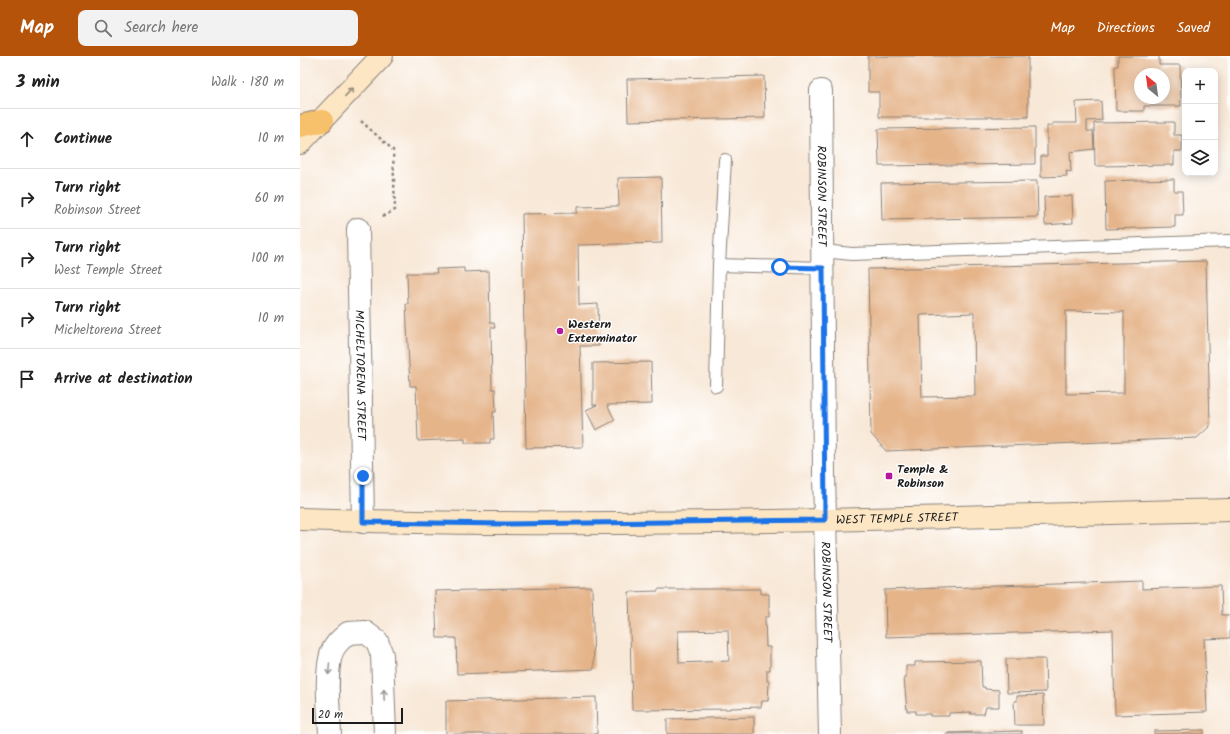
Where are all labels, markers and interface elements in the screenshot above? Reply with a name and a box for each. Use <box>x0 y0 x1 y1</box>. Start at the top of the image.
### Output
search box <box>78 10 358 46</box>
text: Map <box>20 13 54 43</box>
text: Search here <box>124 16 198 40</box>
icon: search <box>92 17 114 39</box>
text: Map <box>1050 17 1075 39</box>
text: Directions <box>1097 17 1155 39</box>
text: Saved <box>1177 17 1210 39</box>
north arrow <box>1134 68 1170 104</box>
map controls <box>1182 68 1218 176</box>
button: + <box>1182 68 1218 104</box>
text: 3 min <box>16 69 60 96</box>
text: Walk · 180 m <box>211 72 284 93</box>
one-way arrow <box>344 87 354 97</box>
button: − <box>1182 104 1218 140</box>
text: Continue <box>54 127 112 151</box>
icon: ahead <box>16 128 38 150</box>
text: 10 m <box>258 128 284 149</box>
button: layers <box>1182 140 1218 176</box>
street label: ROBINSON STREET <box>812 145 832 248</box>
text: Turn right <box>54 176 121 200</box>
icon: right <box>16 188 38 210</box>
text: 60 m <box>255 188 284 209</box>
text: Robinson Street <box>54 200 141 221</box>
text: Turn right <box>54 236 121 260</box>
icon: right <box>16 248 38 270</box>
text: 100 m <box>251 248 284 269</box>
route start <box>771 258 789 276</box>
text: West Temple Street <box>54 260 162 281</box>
text: Turn right <box>54 296 121 320</box>
icon: right <box>16 308 38 330</box>
text: 10 m <box>258 308 284 329</box>
street label: MICHELTORENA STREET <box>350 310 371 442</box>
place label: Western Exterminator <box>568 315 638 348</box>
text: Micheltorena Street <box>54 320 161 341</box>
marker: Western Exterminator <box>555 326 565 336</box>
text: Arrive at destination <box>54 367 193 391</box>
icon: arrive <box>16 368 38 390</box>
place label: Temple & Robinson <box>897 460 949 493</box>
route end <box>354 467 372 485</box>
marker: Temple & Robinson <box>884 471 894 481</box>
street label: WEST TEMPLE STREET <box>836 507 960 529</box>
street label: ROBINSON STREET <box>816 541 837 644</box>
one-way arrow <box>325 662 333 675</box>
one-way arrow <box>380 689 387 702</box>
scale bar <box>312 706 403 725</box>
text: 20 m <box>318 706 343 724</box>

